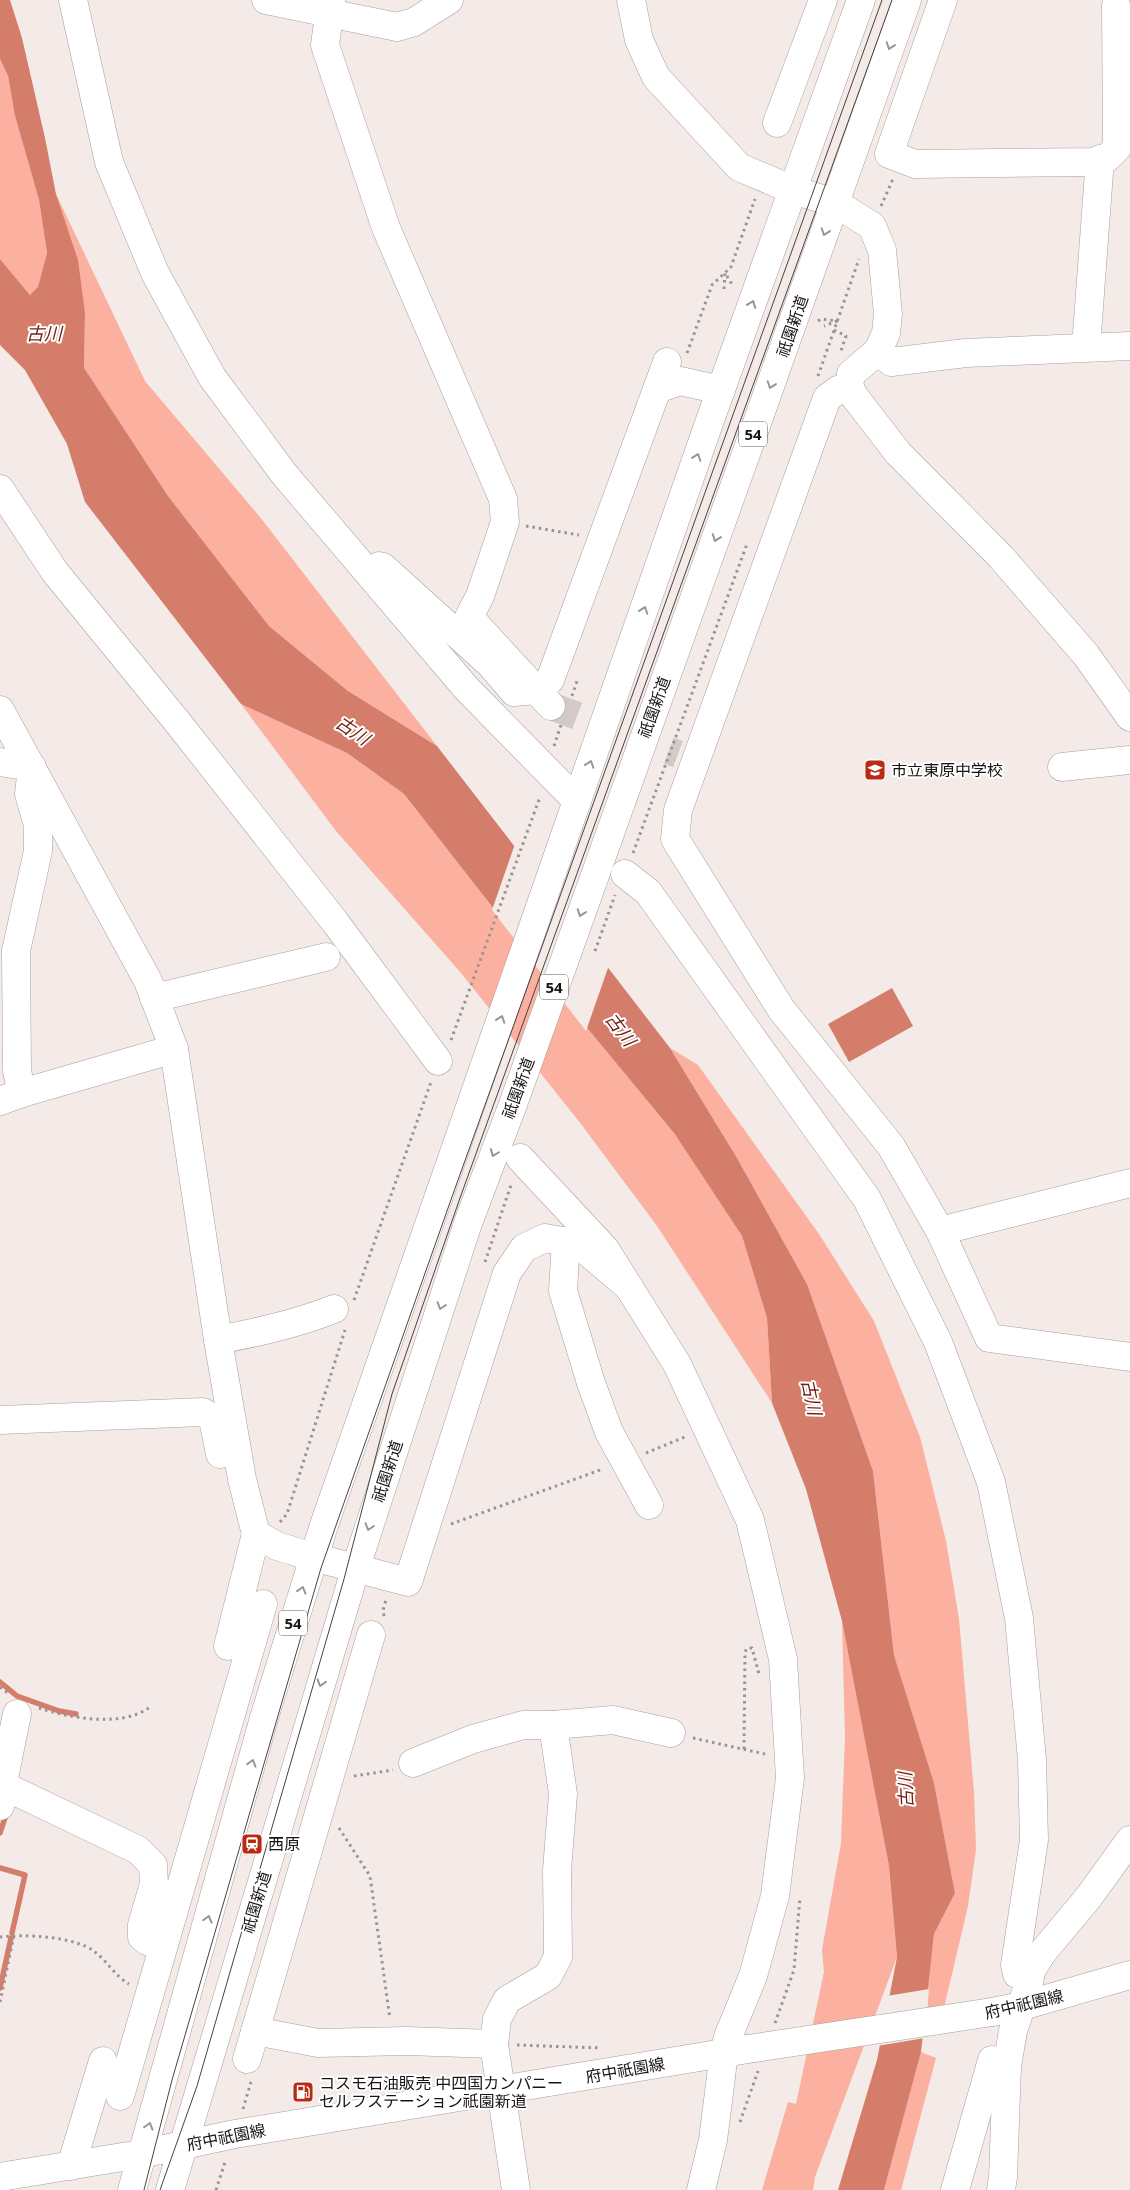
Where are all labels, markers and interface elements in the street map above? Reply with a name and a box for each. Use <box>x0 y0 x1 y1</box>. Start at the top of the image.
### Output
one-way arrow <box>886 41 896 50</box>
one-way arrow <box>821 227 831 236</box>
street label: 祇園新道 <box>771 292 813 360</box>
one-way arrow <box>746 300 756 309</box>
water label: 古川 <box>26 321 64 345</box>
one-way arrow <box>766 381 776 389</box>
road number: 54 <box>739 422 767 446</box>
one-way arrow <box>691 453 701 462</box>
one-way arrow <box>711 534 721 542</box>
one-way arrow <box>638 607 648 615</box>
street label: 祇園新道 <box>633 673 675 741</box>
water label: 古川 <box>331 710 376 751</box>
school or university icon: 市立東原中学校 <box>863 758 887 782</box>
place label: 市立東原中学校 <box>891 759 1003 781</box>
one-way arrow <box>584 760 594 768</box>
one-way arrow <box>576 908 586 916</box>
road number: 54 <box>540 974 568 1000</box>
water label: 古川 <box>601 1007 643 1052</box>
one-way arrow <box>495 1016 505 1024</box>
street label: 祇園新道 <box>497 1054 539 1122</box>
one-way arrow <box>490 1148 500 1157</box>
one-way arrow <box>436 1301 446 1310</box>
water label: 古川 <box>797 1377 828 1419</box>
street label: 祇園新道 <box>367 1437 407 1505</box>
one-way arrow <box>364 1522 374 1531</box>
one-way arrow <box>297 1586 307 1595</box>
road number: 54 <box>279 1610 307 1636</box>
one-way arrow <box>317 1678 327 1686</box>
one-way arrow <box>246 1758 257 1767</box>
water label: 古川 <box>892 1769 918 1809</box>
station icon: 西原 <box>240 1832 264 1856</box>
place label: 西原 <box>268 1833 300 1855</box>
street label: 祇園新道 <box>236 1868 276 1936</box>
one-way arrow <box>203 1916 213 1924</box>
street label: 府中祇園線 <box>983 1984 1065 2024</box>
street label: 府中祇園線 <box>584 2052 666 2088</box>
place label: コスモ石油販売 中四国カンパニー セルフステーション祇園新道 <box>319 2072 563 2112</box>
fuel station icon: コスモ石油販売 中四国カンパニー セルフステーション祇園新道 <box>291 2080 315 2104</box>
street label: 府中祇園線 <box>185 2119 267 2155</box>
one-way arrow <box>144 2123 154 2131</box>

